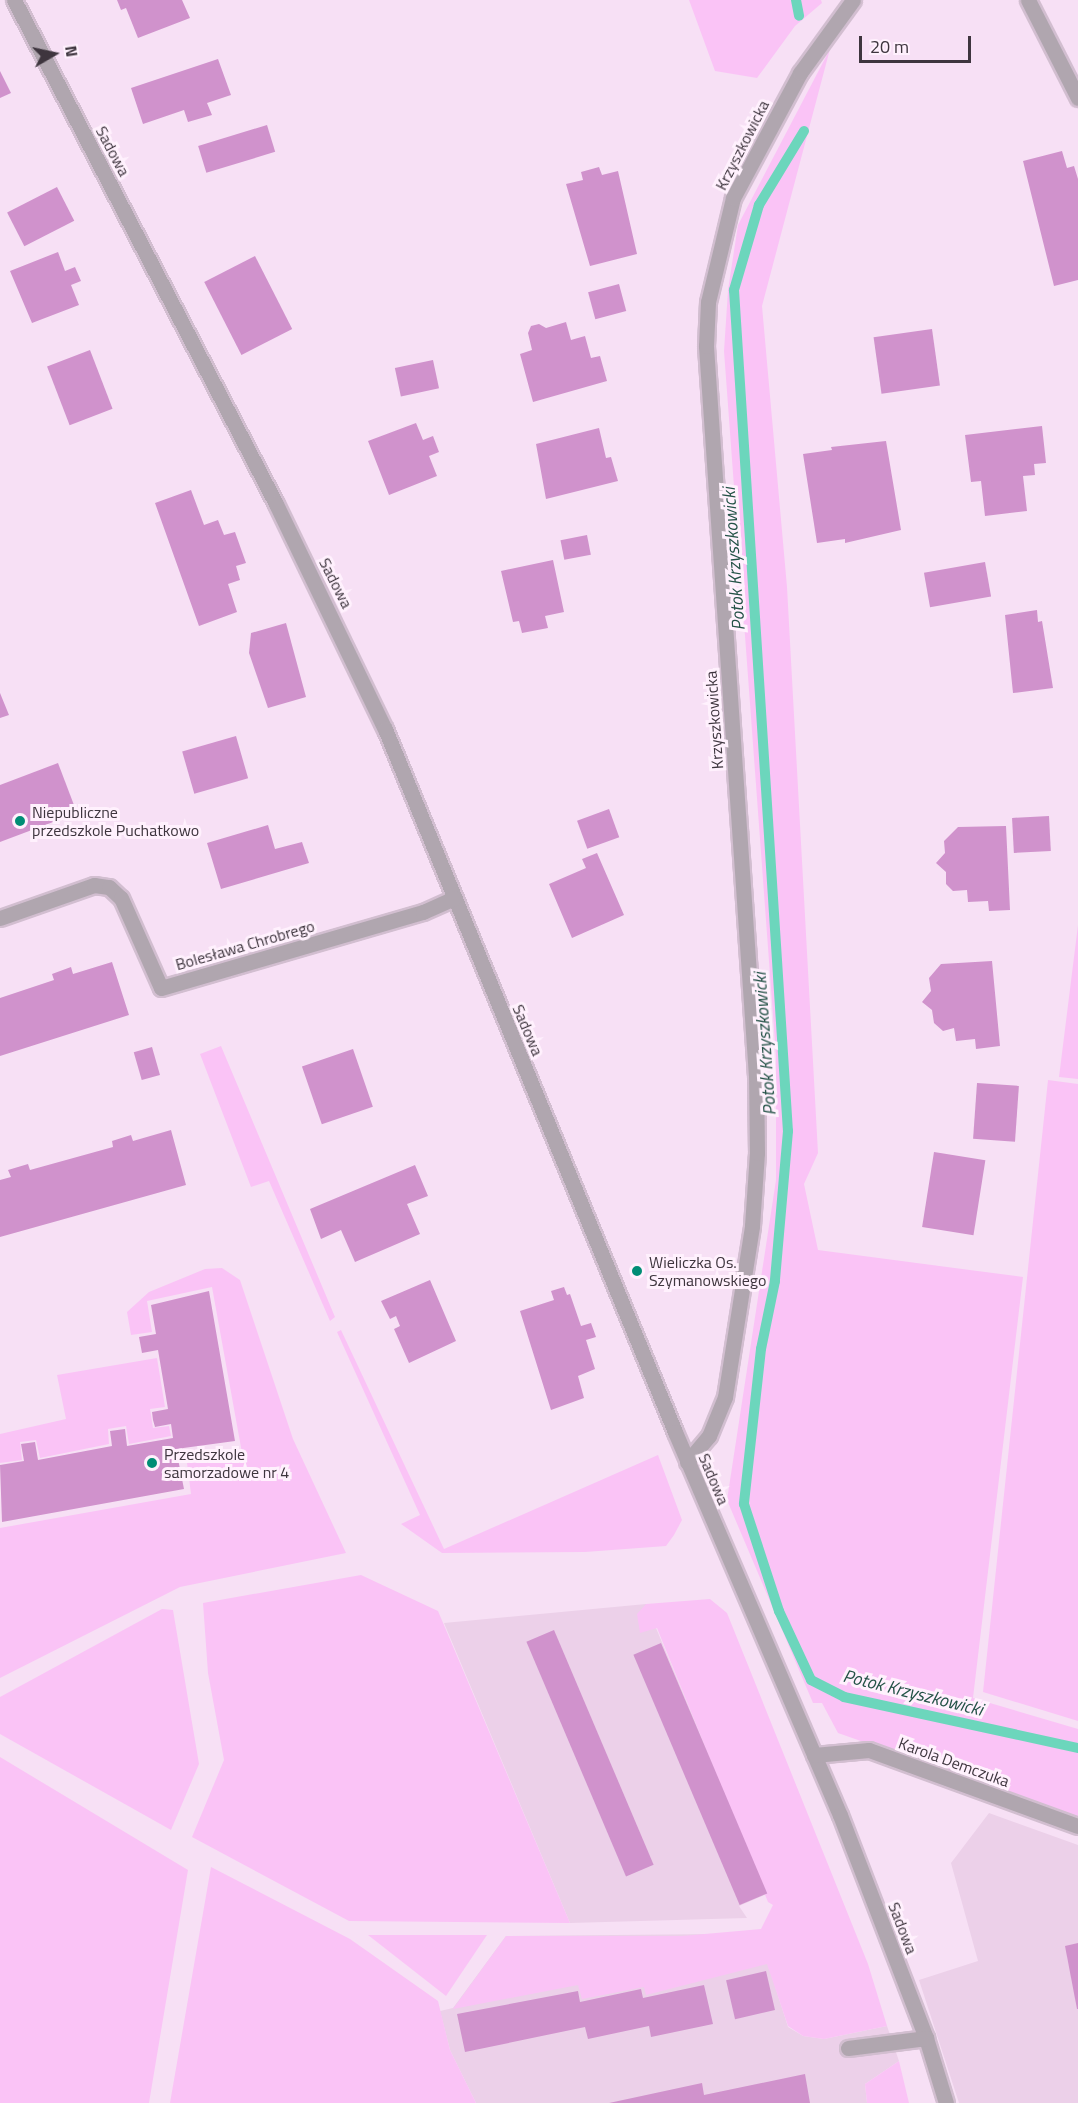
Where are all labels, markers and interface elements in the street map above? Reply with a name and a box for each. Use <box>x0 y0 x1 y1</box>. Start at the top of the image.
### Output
north arrow <box>24 24 84 84</box>
scale bar <box>862 24 974 62</box>
text: 20 m <box>870 33 909 60</box>
text: N <box>59 44 84 59</box>
street label: Krzyszkowicka <box>711 97 773 193</box>
street label: Sadowa <box>92 123 134 179</box>
water label: Potok Krzyszkowicki <box>718 487 750 631</box>
street label: Sadowa <box>315 555 357 611</box>
street label: Krzyszkowicka <box>701 670 727 770</box>
place label: Niepubliczne przedszkole Puchatkowo <box>32 802 199 840</box>
marker: Niepubliczne przedszkole Puchatkowo <box>13 814 27 828</box>
street label: Bolesława Chrobrego <box>173 916 317 974</box>
water label: Potok Krzyszkowicki <box>749 972 781 1116</box>
street label: Sadowa <box>509 1002 547 1058</box>
place label: Wieliczka Os. Szymanowskiego <box>649 1252 766 1290</box>
marker: Wieliczka Os. Szymanowskiego <box>630 1264 644 1278</box>
place label: Przedszkole samorzadowe nr 4 <box>164 1444 289 1482</box>
street label: Sadowa <box>695 1451 733 1507</box>
marker: Przedszkole samorzadowe nr 4 <box>145 1456 159 1470</box>
water label: Potok Krzyszkowicki <box>841 1665 985 1721</box>
street label: Karola Demczuka <box>896 1733 1012 1791</box>
street label: Sadowa <box>884 1900 922 1956</box>

